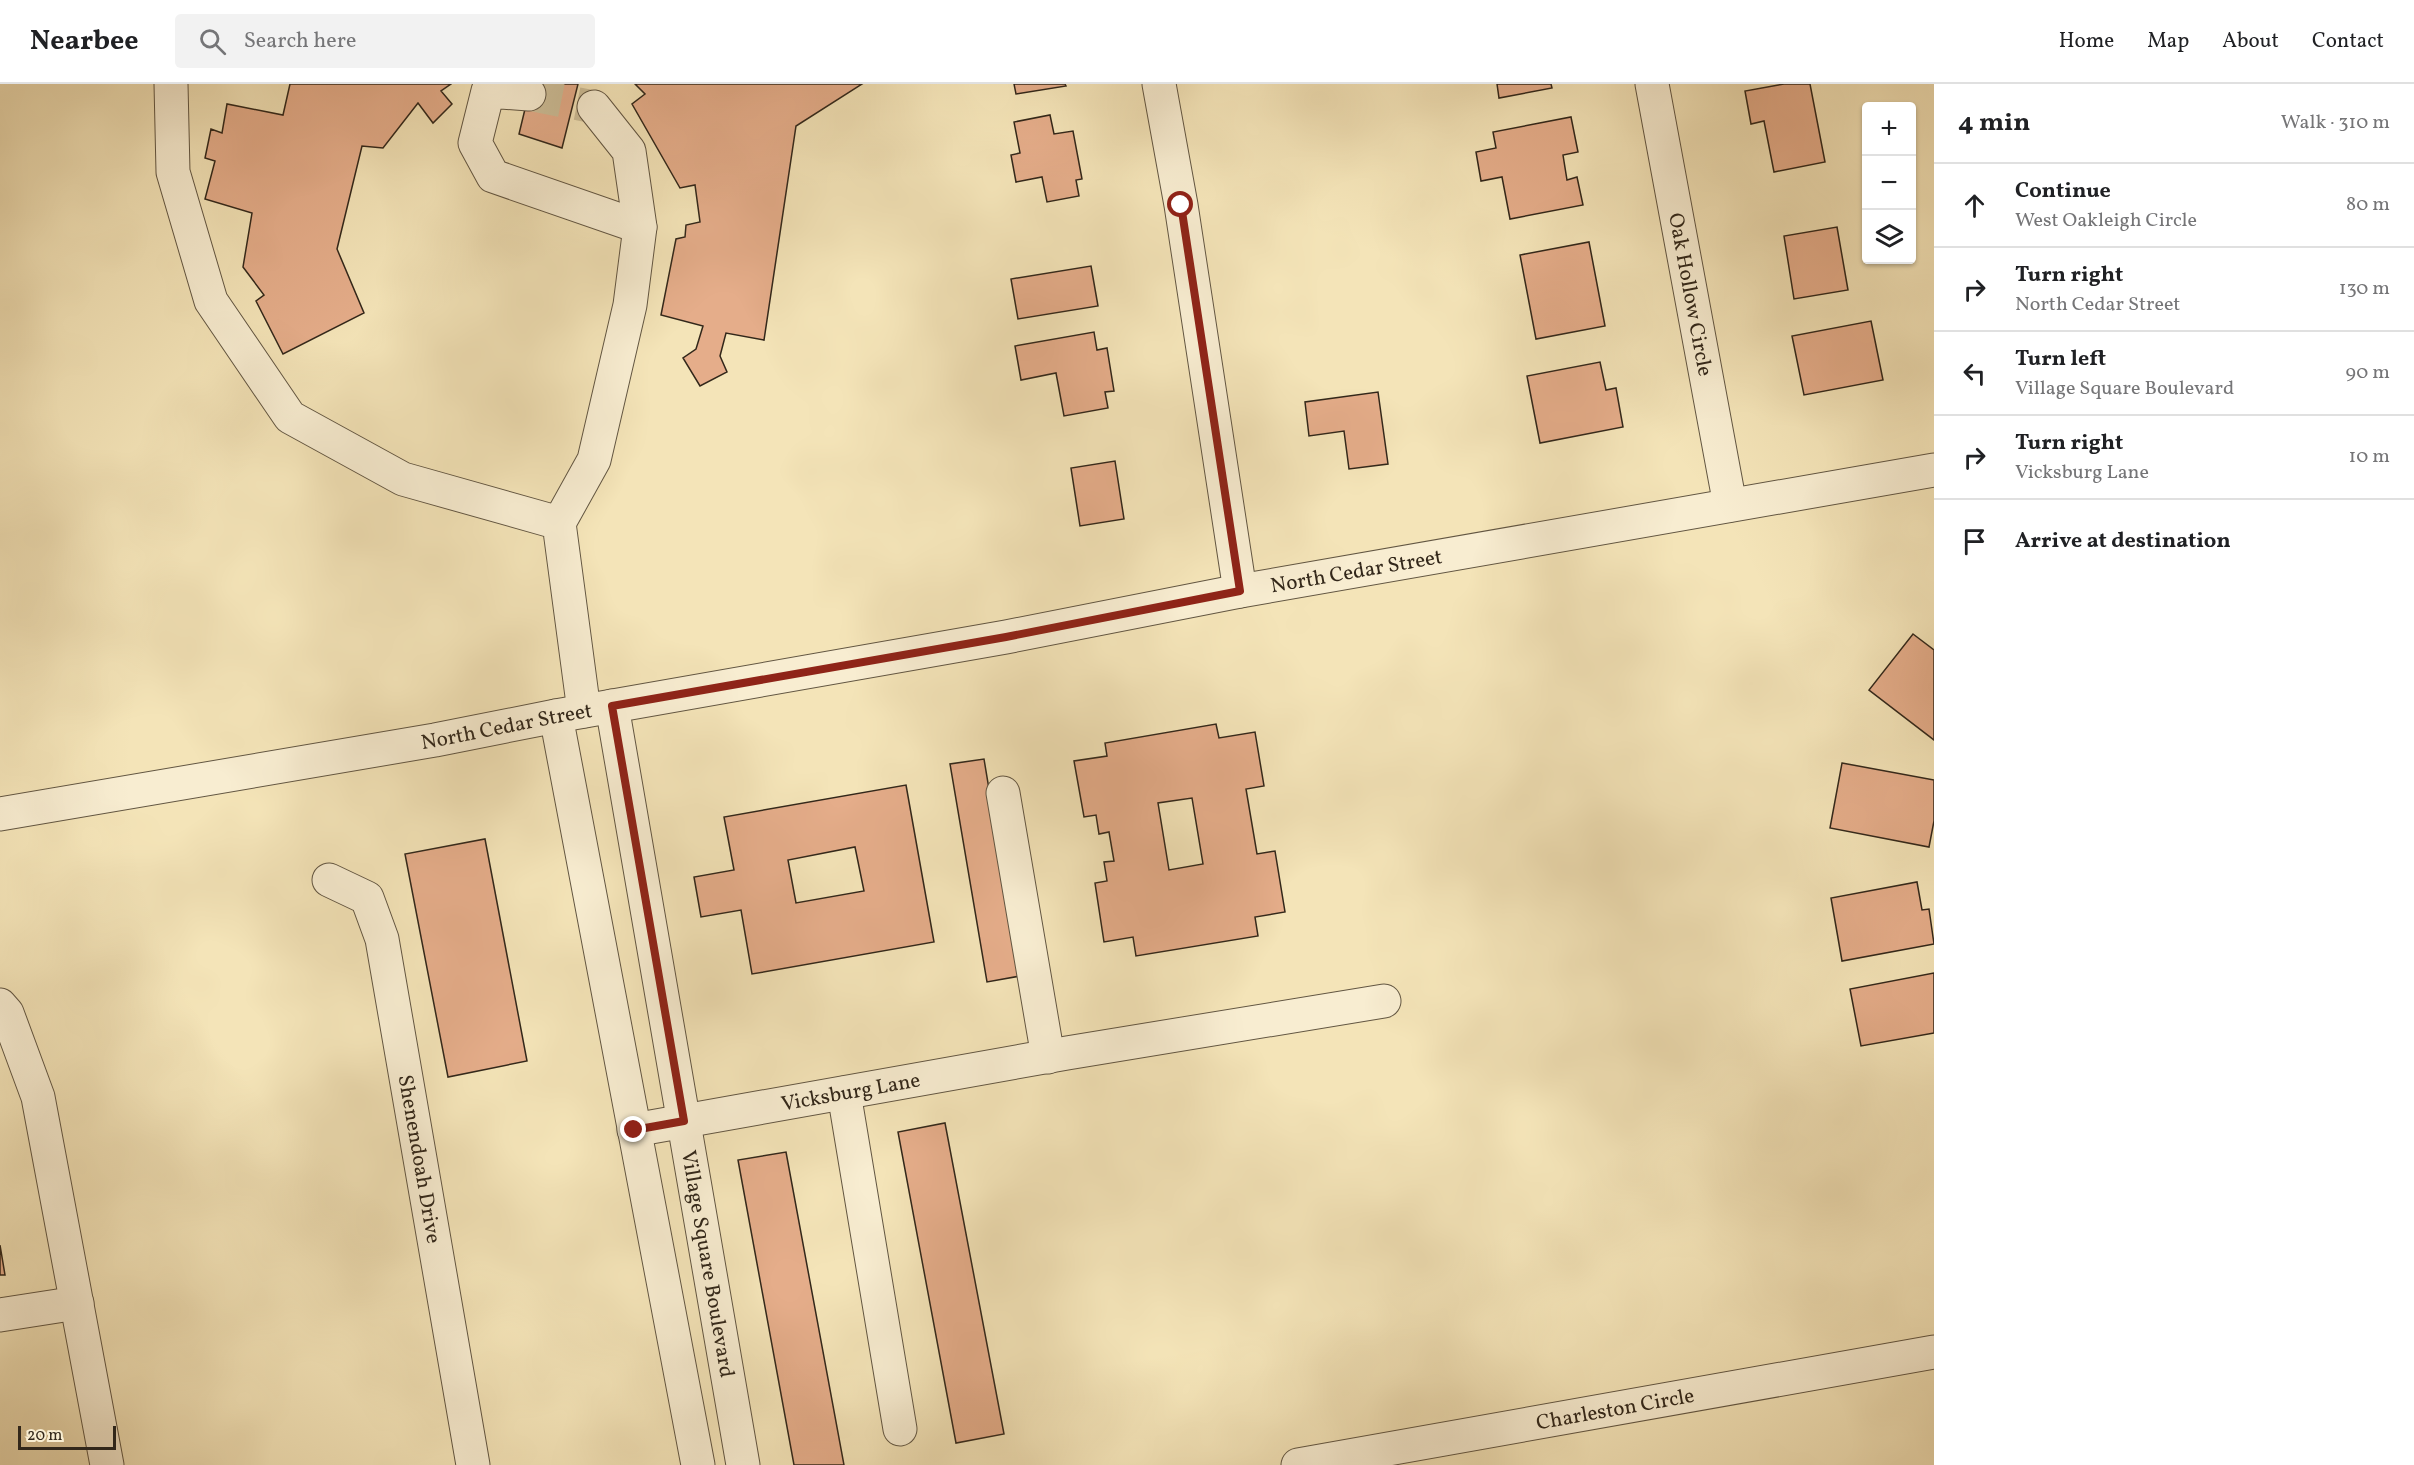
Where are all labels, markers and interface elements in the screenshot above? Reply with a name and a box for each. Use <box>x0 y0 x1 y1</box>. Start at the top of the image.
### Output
search box <box>175 14 595 68</box>
text: Nearbee <box>30 22 139 61</box>
icon: search <box>196 25 229 58</box>
text: Search here <box>244 26 356 57</box>
text: Home <box>2059 27 2114 56</box>
text: Map <box>2147 27 2189 56</box>
text: About <box>2222 27 2279 56</box>
text: Contact <box>2312 27 2384 56</box>
map controls <box>1862 102 1916 264</box>
button: + <box>1862 102 1916 156</box>
text: 4 min <box>1958 105 2030 141</box>
text: Walk · 310 m <box>2281 109 2390 137</box>
button: − <box>1862 156 1916 210</box>
text: Continue <box>2015 176 2111 207</box>
icon: ahead <box>1958 189 1991 222</box>
route start <box>1167 191 1193 217</box>
text: 80 m <box>2346 191 2390 219</box>
text: West Oakleigh Circle <box>2015 207 2197 235</box>
button: layers <box>1862 210 1916 264</box>
street label: Oak Hollow Circle <box>1660 211 1719 379</box>
text: Turn right <box>2015 260 2123 291</box>
icon: right <box>1958 273 1991 306</box>
text: 130 m <box>2339 275 2390 303</box>
text: North Cedar Street <box>2015 291 2180 319</box>
text: Turn left <box>2015 344 2106 375</box>
icon: left <box>1958 357 1991 390</box>
text: 90 m <box>2346 359 2390 387</box>
text: Village Square Boulevard <box>2015 375 2234 403</box>
text: Turn right <box>2015 428 2123 459</box>
icon: right <box>1958 441 1991 474</box>
text: 10 m <box>2349 443 2390 471</box>
text: Vicksburg Lane <box>2015 459 2149 487</box>
icon: arrive <box>1958 525 1991 558</box>
text: Arrive at destination <box>2015 526 2231 557</box>
street label: North Cedar Street <box>1268 543 1445 601</box>
street label: North Cedar Street <box>419 697 595 758</box>
street label: Vicksburg Lane <box>779 1066 923 1120</box>
street label: Shenendoah Drive <box>390 1073 447 1246</box>
route end <box>620 1116 646 1142</box>
street label: Village Square Boulevard <box>673 1148 741 1380</box>
street label: Charleston Circle <box>1534 1382 1697 1438</box>
scale bar <box>18 1423 116 1450</box>
text: 20 m <box>27 1425 62 1447</box>

